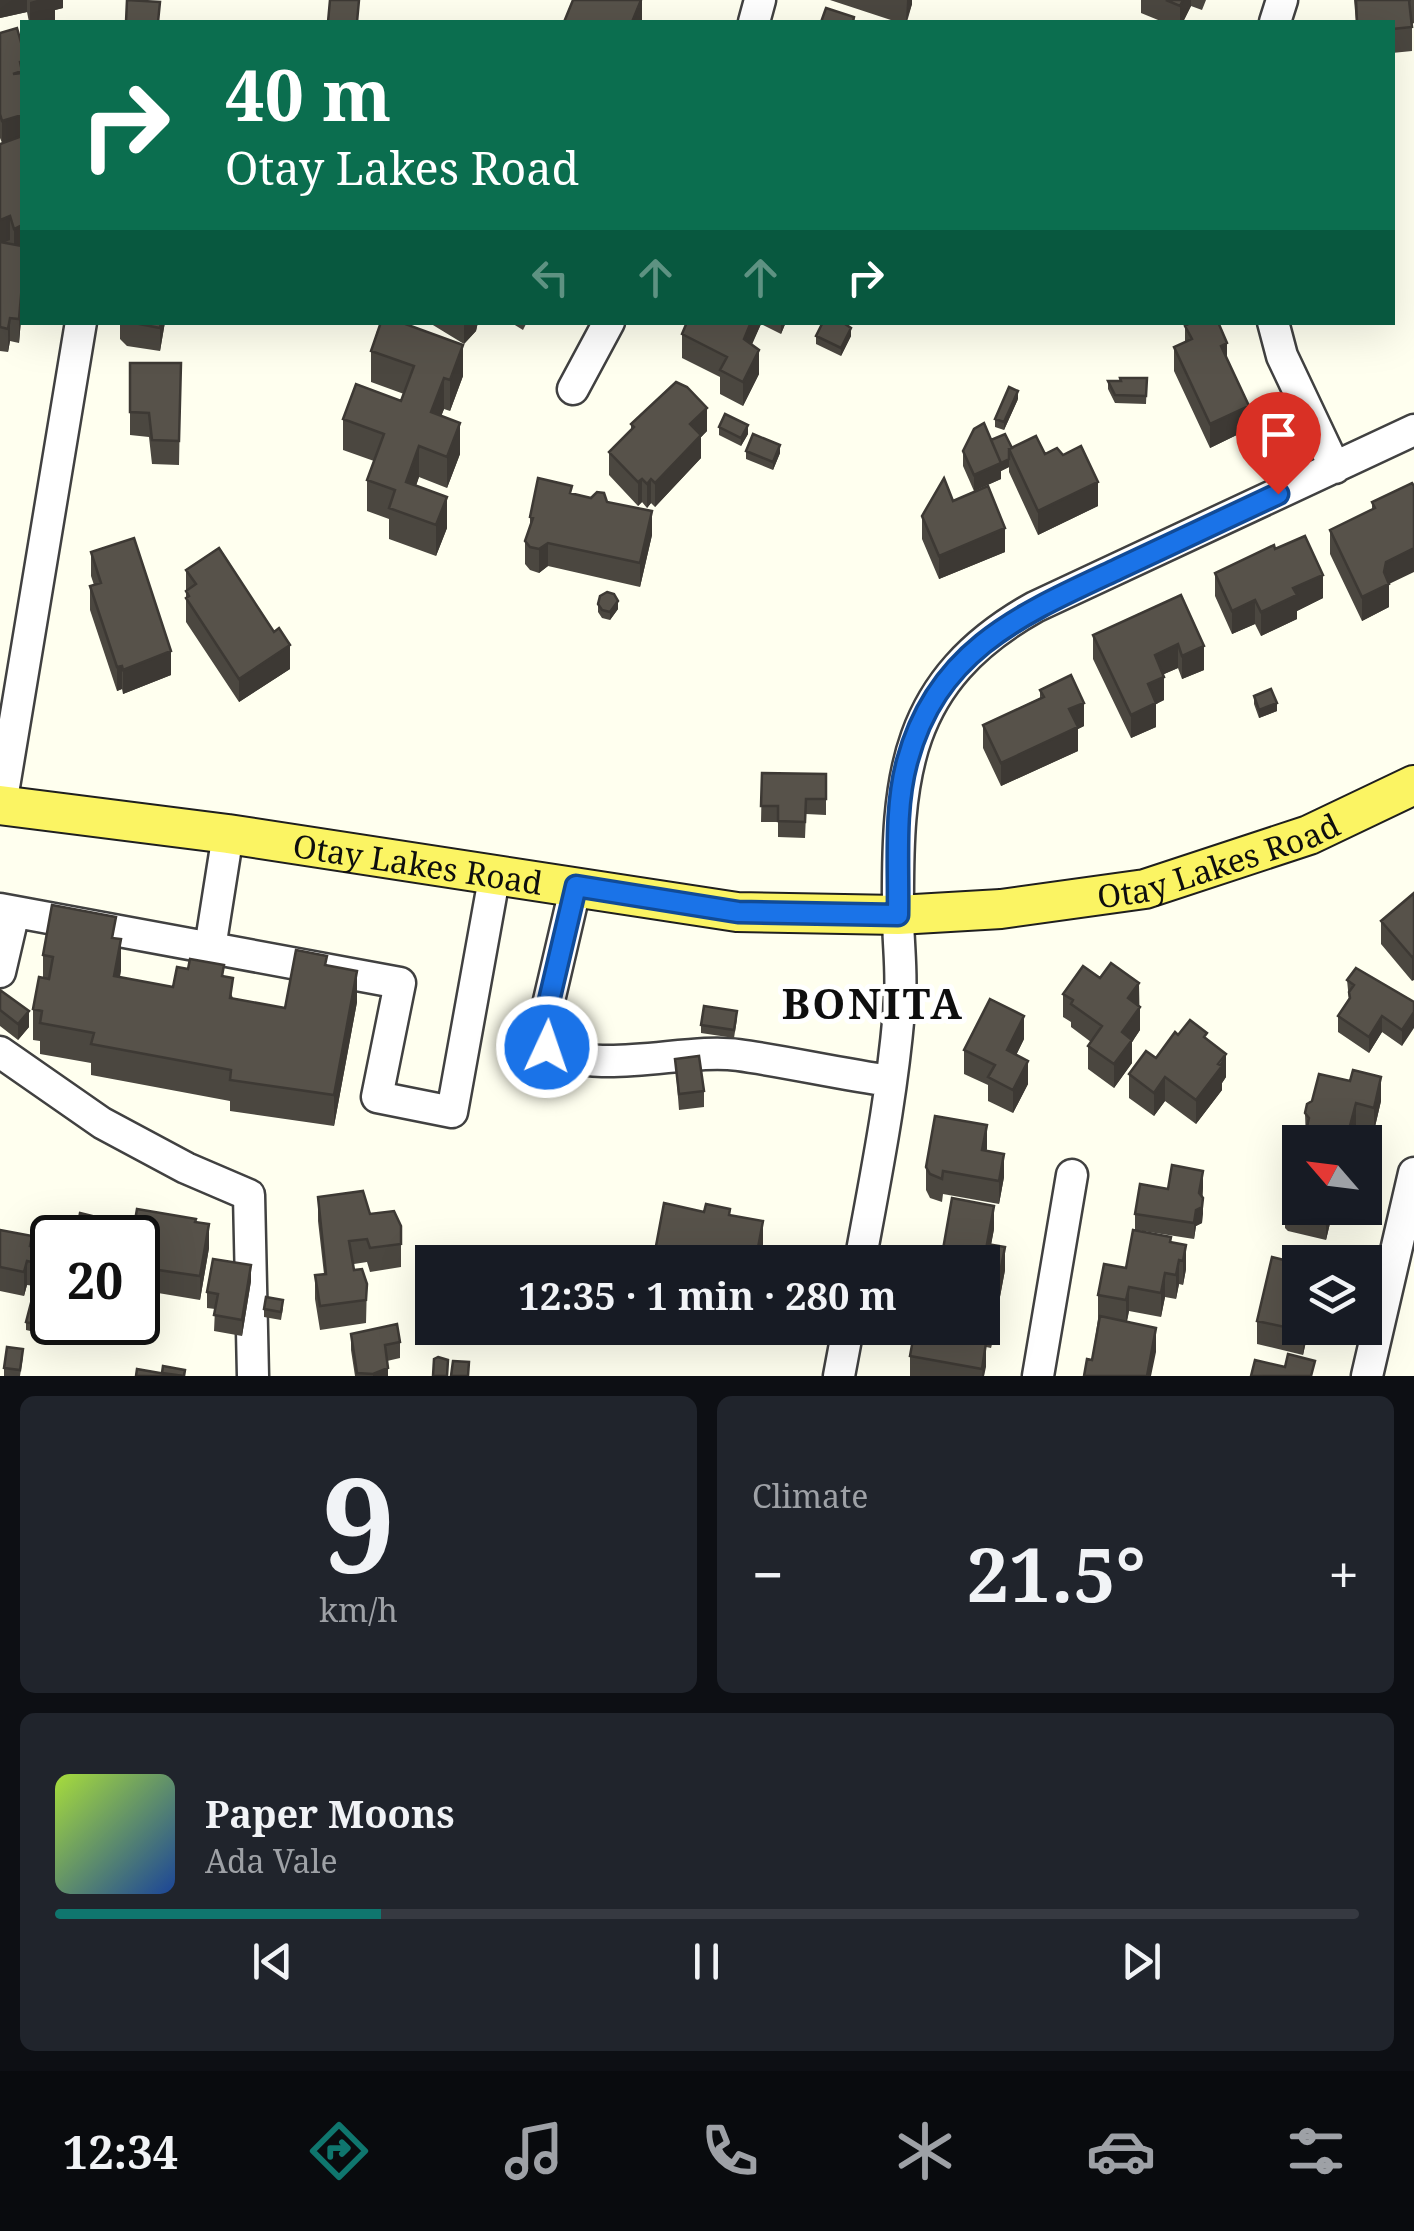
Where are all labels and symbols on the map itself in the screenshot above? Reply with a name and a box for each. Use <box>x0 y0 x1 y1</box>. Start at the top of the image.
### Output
pin <box>1236 392 1321 495</box>
street label: Otay Lakes Road <box>1094 802 1346 917</box>
street label: Otay Lakes Road <box>290 823 546 903</box>
district label: BONITA <box>782 974 964 1031</box>
position arrow <box>495 995 599 1099</box>
north arrow <box>1282 1125 1382 1225</box>
speed limit sign: 20 <box>30 1215 160 1345</box>

